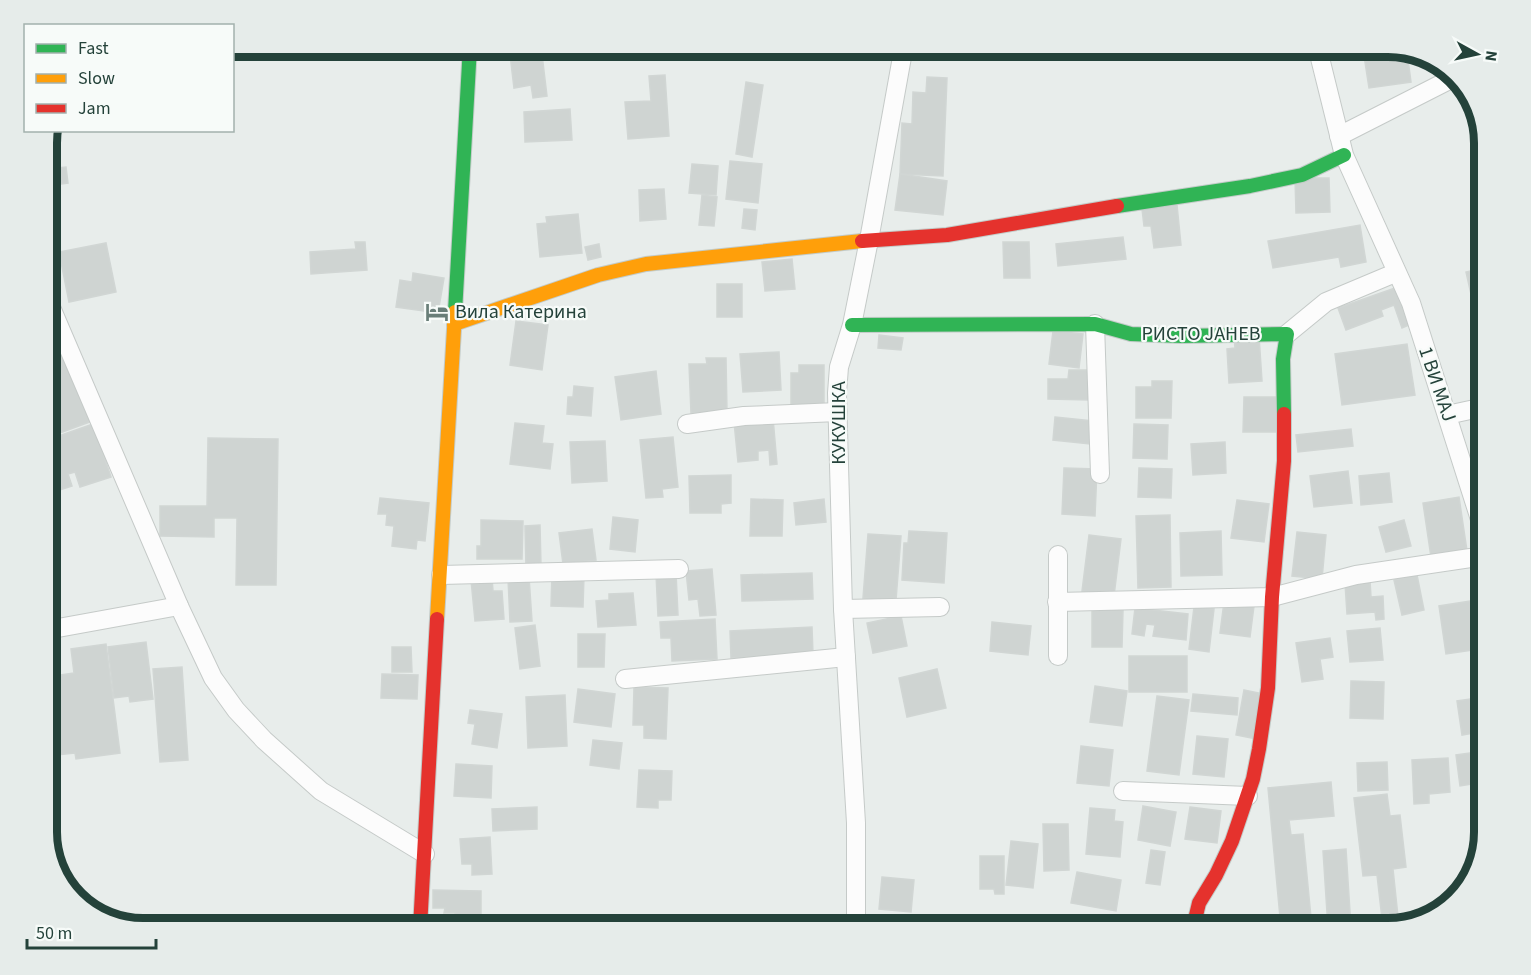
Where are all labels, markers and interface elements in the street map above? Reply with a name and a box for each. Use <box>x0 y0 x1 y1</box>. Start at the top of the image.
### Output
legend <box>24 24 234 132</box>
north arrow <box>1447 24 1507 84</box>
text: Fast <box>78 36 109 61</box>
text: N <box>1479 49 1502 63</box>
text: Slow <box>78 66 115 91</box>
text: Jam <box>78 96 111 121</box>
place label: Вила Катерина <box>455 298 587 326</box>
hotel icon: Вила Катерина <box>424 299 450 325</box>
street label: РИСТО ЈАНЕВ <box>1142 320 1260 348</box>
street label: 1 ВИ МАЈ <box>1411 343 1463 425</box>
street label: КУКУШКА <box>825 381 853 465</box>
scale bar <box>27 912 156 950</box>
text: 50 m <box>36 921 72 946</box>

